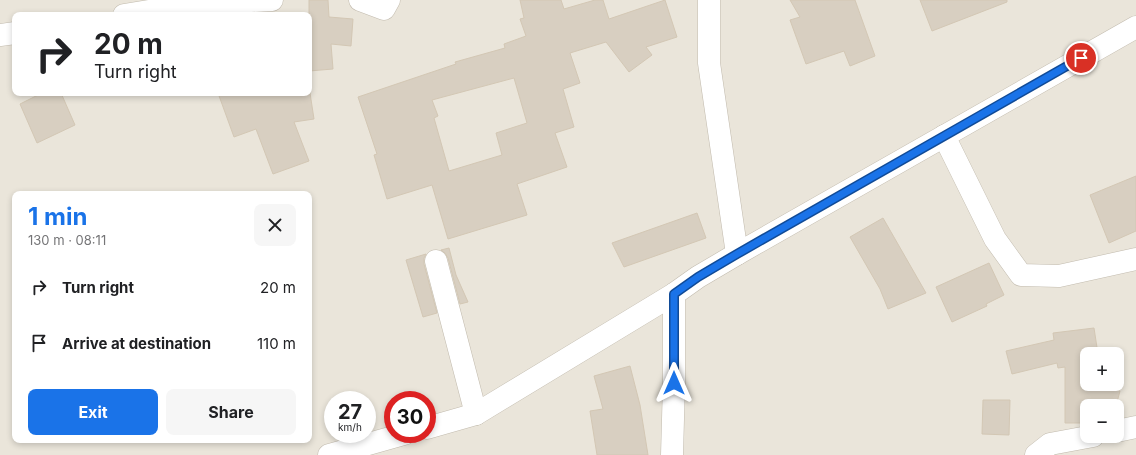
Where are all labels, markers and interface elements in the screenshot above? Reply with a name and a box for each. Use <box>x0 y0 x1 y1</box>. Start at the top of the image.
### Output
text: 20 m <box>94 27 163 61</box>
icon: right <box>28 28 80 80</box>
pin <box>1064 41 1098 75</box>
icon: arrive <box>1070 47 1092 69</box>
text: Turn right <box>94 61 177 82</box>
text: 1 min <box>28 202 87 231</box>
button: close <box>254 204 296 246</box>
text: 130 m · 08:11 <box>28 232 106 248</box>
icon: right <box>28 276 50 298</box>
text: Turn right <box>62 278 134 297</box>
text: 20 m <box>260 278 296 297</box>
icon: arrive <box>28 332 50 354</box>
text: Arrive at destination <box>62 334 211 353</box>
text: 110 m <box>257 334 296 353</box>
map controls <box>1080 347 1124 443</box>
button: + <box>1080 347 1124 391</box>
position arrow <box>653 362 695 404</box>
button: Exit <box>28 389 158 435</box>
button: Share <box>166 389 296 435</box>
speed limit sign: 30 <box>384 391 436 443</box>
button: − <box>1080 399 1124 443</box>
text: 27 <box>338 400 362 424</box>
text: km/h <box>338 421 362 433</box>

